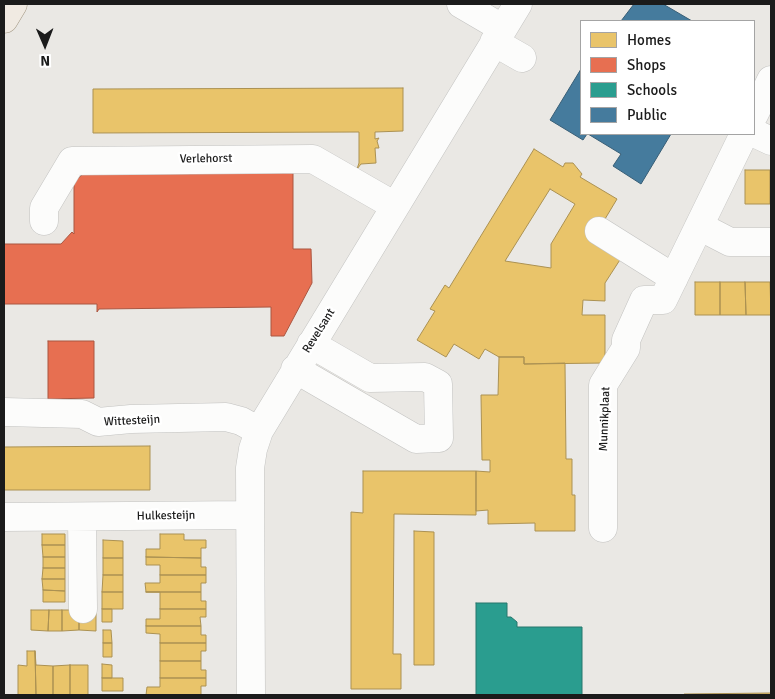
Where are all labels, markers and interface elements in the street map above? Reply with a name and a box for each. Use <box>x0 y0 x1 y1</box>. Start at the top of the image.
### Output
north arrow <box>20 20 70 70</box>
legend <box>580 20 755 135</box>
text: Homes <box>627 31 671 49</box>
text: N <box>40 52 50 69</box>
text: Shops <box>627 56 666 74</box>
text: Schools <box>627 81 677 99</box>
text: Public <box>627 106 667 124</box>
street label: Verlehorst <box>180 151 232 167</box>
street label: Revelsant <box>300 306 338 356</box>
street label: Munnikplaat <box>597 386 613 452</box>
street label: Wittesteijn <box>104 412 160 430</box>
street label: Hulkesteijn <box>137 508 195 524</box>

